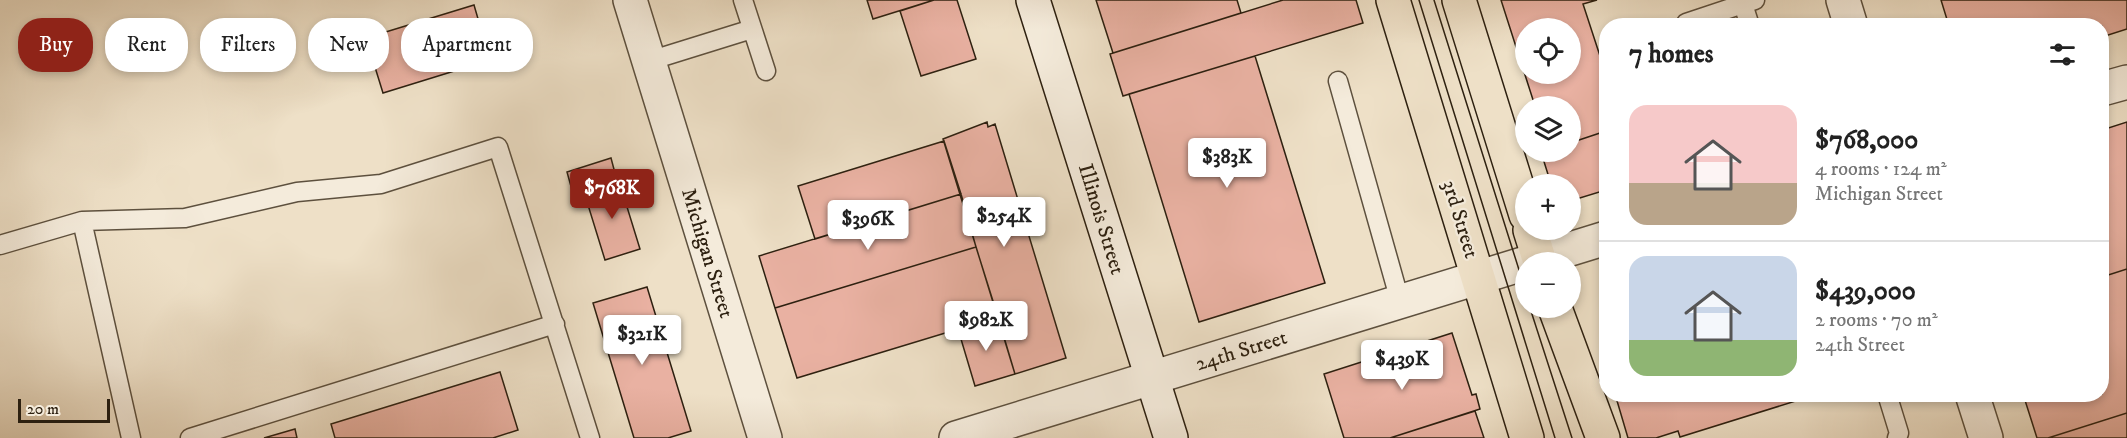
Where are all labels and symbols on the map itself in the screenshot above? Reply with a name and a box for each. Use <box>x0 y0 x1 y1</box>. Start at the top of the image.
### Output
pin: $383K <box>1185 138 1269 189</box>
street label: Illinois Street <box>1072 161 1130 278</box>
pin: $768K <box>570 169 654 220</box>
street label: 3rd Street <box>1436 177 1484 262</box>
street label: Michigan Street <box>675 185 739 322</box>
pin: $254K <box>962 197 1046 248</box>
pin: $396K <box>826 200 910 251</box>
pin: $982K <box>944 301 1028 352</box>
pin: $321K <box>600 315 684 366</box>
street label: 24th Street <box>1192 325 1290 377</box>
pin: $439K <box>1360 340 1444 391</box>
scale bar <box>18 396 110 424</box>

